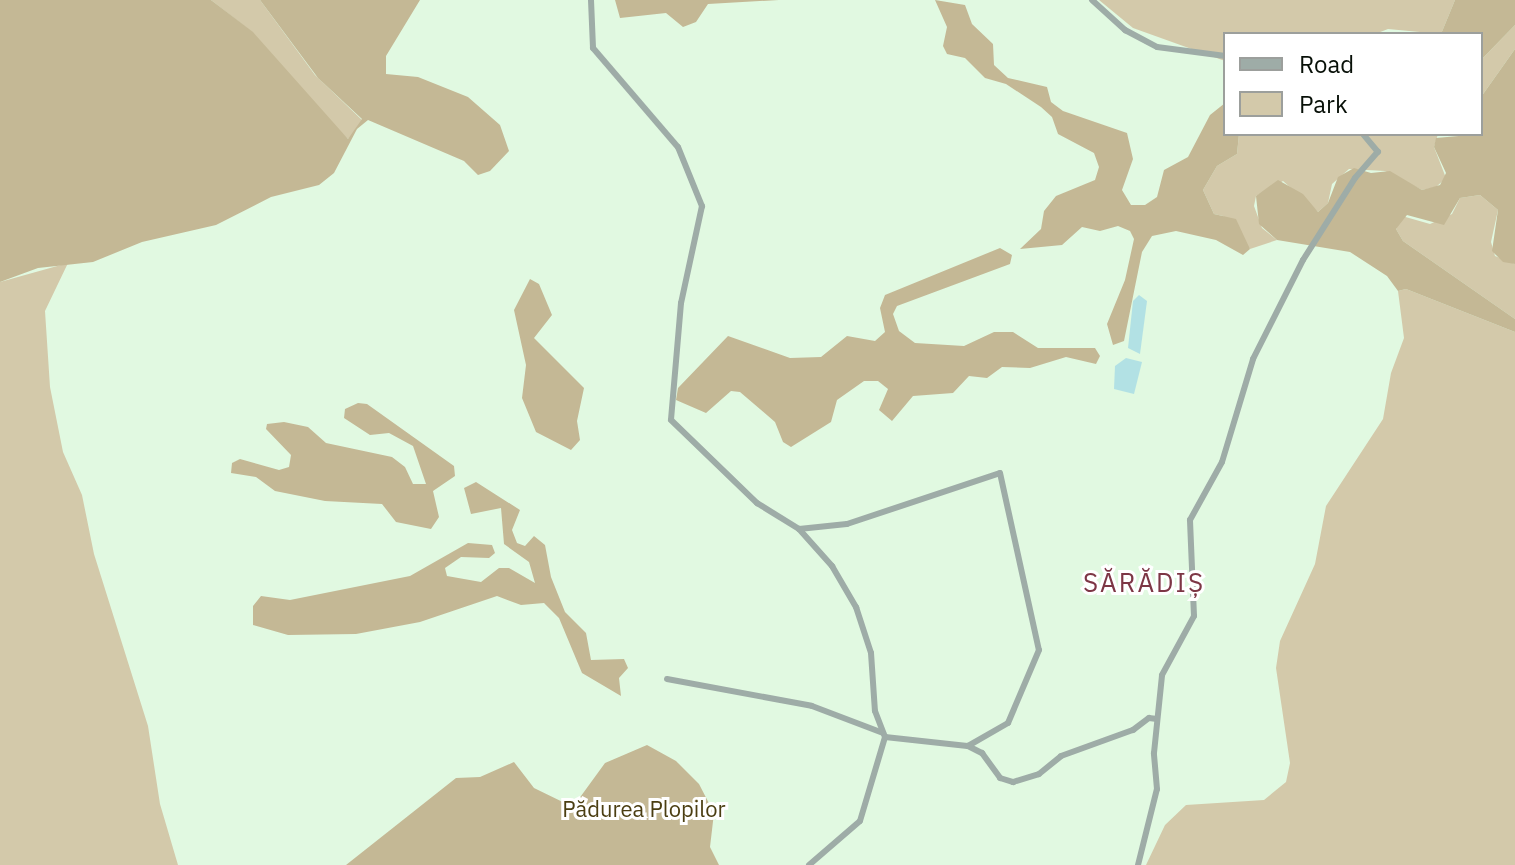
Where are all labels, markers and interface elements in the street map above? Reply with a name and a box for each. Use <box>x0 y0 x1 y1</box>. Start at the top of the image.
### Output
legend <box>1223 32 1483 136</box>
text: Road <box>1299 48 1354 80</box>
text: Park <box>1299 88 1348 120</box>
district label: SĂRĂDIȘ <box>1083 567 1205 599</box>
park label: Pădurea Plopilor <box>562 796 726 822</box>

